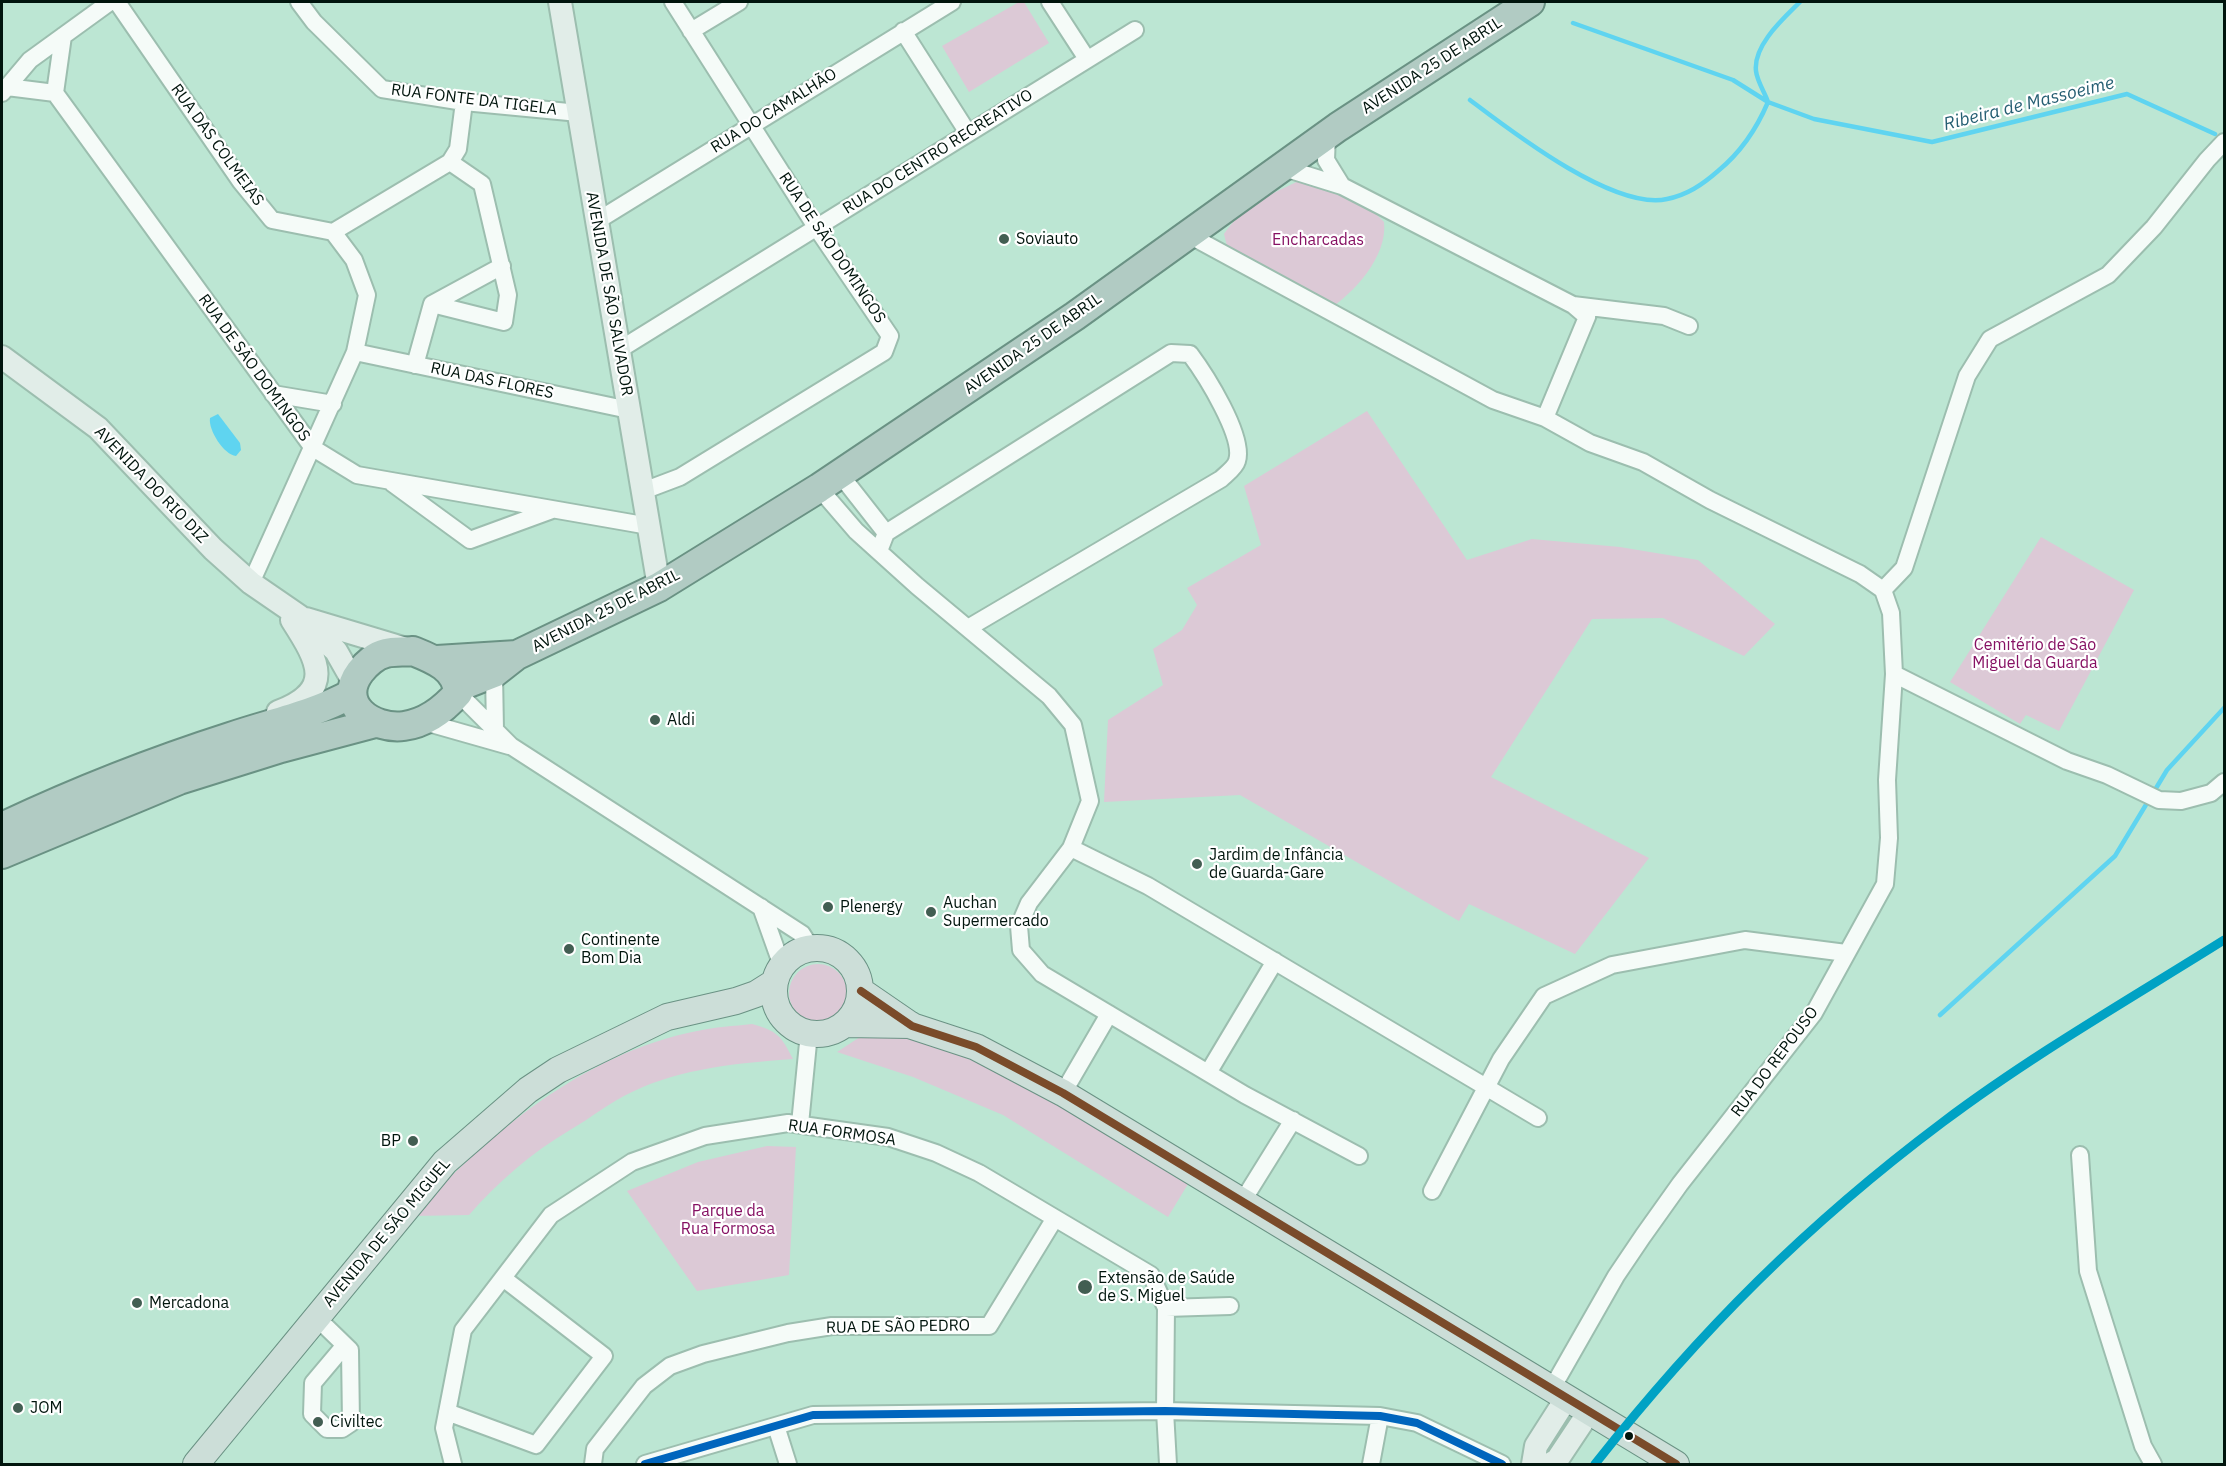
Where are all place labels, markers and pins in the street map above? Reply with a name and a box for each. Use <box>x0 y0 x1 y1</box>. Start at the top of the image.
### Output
place label: Soviauto <box>1016 229 1078 249</box>
marker: Soviauto <box>997 232 1011 246</box>
place label: Aldi <box>667 710 695 730</box>
marker: Aldi <box>648 713 662 727</box>
place label: Jardim de Infância de Guarda-Gare <box>1209 845 1343 883</box>
marker: Jardim de Infância de Guarda-Gare <box>1190 857 1204 871</box>
place label: Auchan Supermercado <box>943 893 1049 931</box>
place label: Plenergy <box>840 897 903 917</box>
marker: Plenergy <box>821 900 835 914</box>
marker: Auchan Supermercado <box>924 905 938 919</box>
place label: Continente Bom Dia <box>581 930 660 968</box>
marker: Continente Bom Dia <box>562 942 576 956</box>
place label: BP <box>381 1131 401 1151</box>
marker: BP <box>406 1134 420 1148</box>
place label: Extensão de Saúde de S. Miguel <box>1098 1268 1235 1306</box>
marker: Extensão de Saúde de S. Miguel <box>1076 1278 1094 1296</box>
place label: Mercadona <box>149 1293 229 1313</box>
marker: Mercadona <box>130 1296 144 1310</box>
place label: JOM <box>30 1398 62 1418</box>
marker: JOM <box>11 1401 25 1415</box>
place label: Civiltec <box>330 1412 382 1432</box>
marker: Civiltec <box>311 1415 325 1429</box>
unlabelled marker <box>1623 1430 1635 1442</box>

